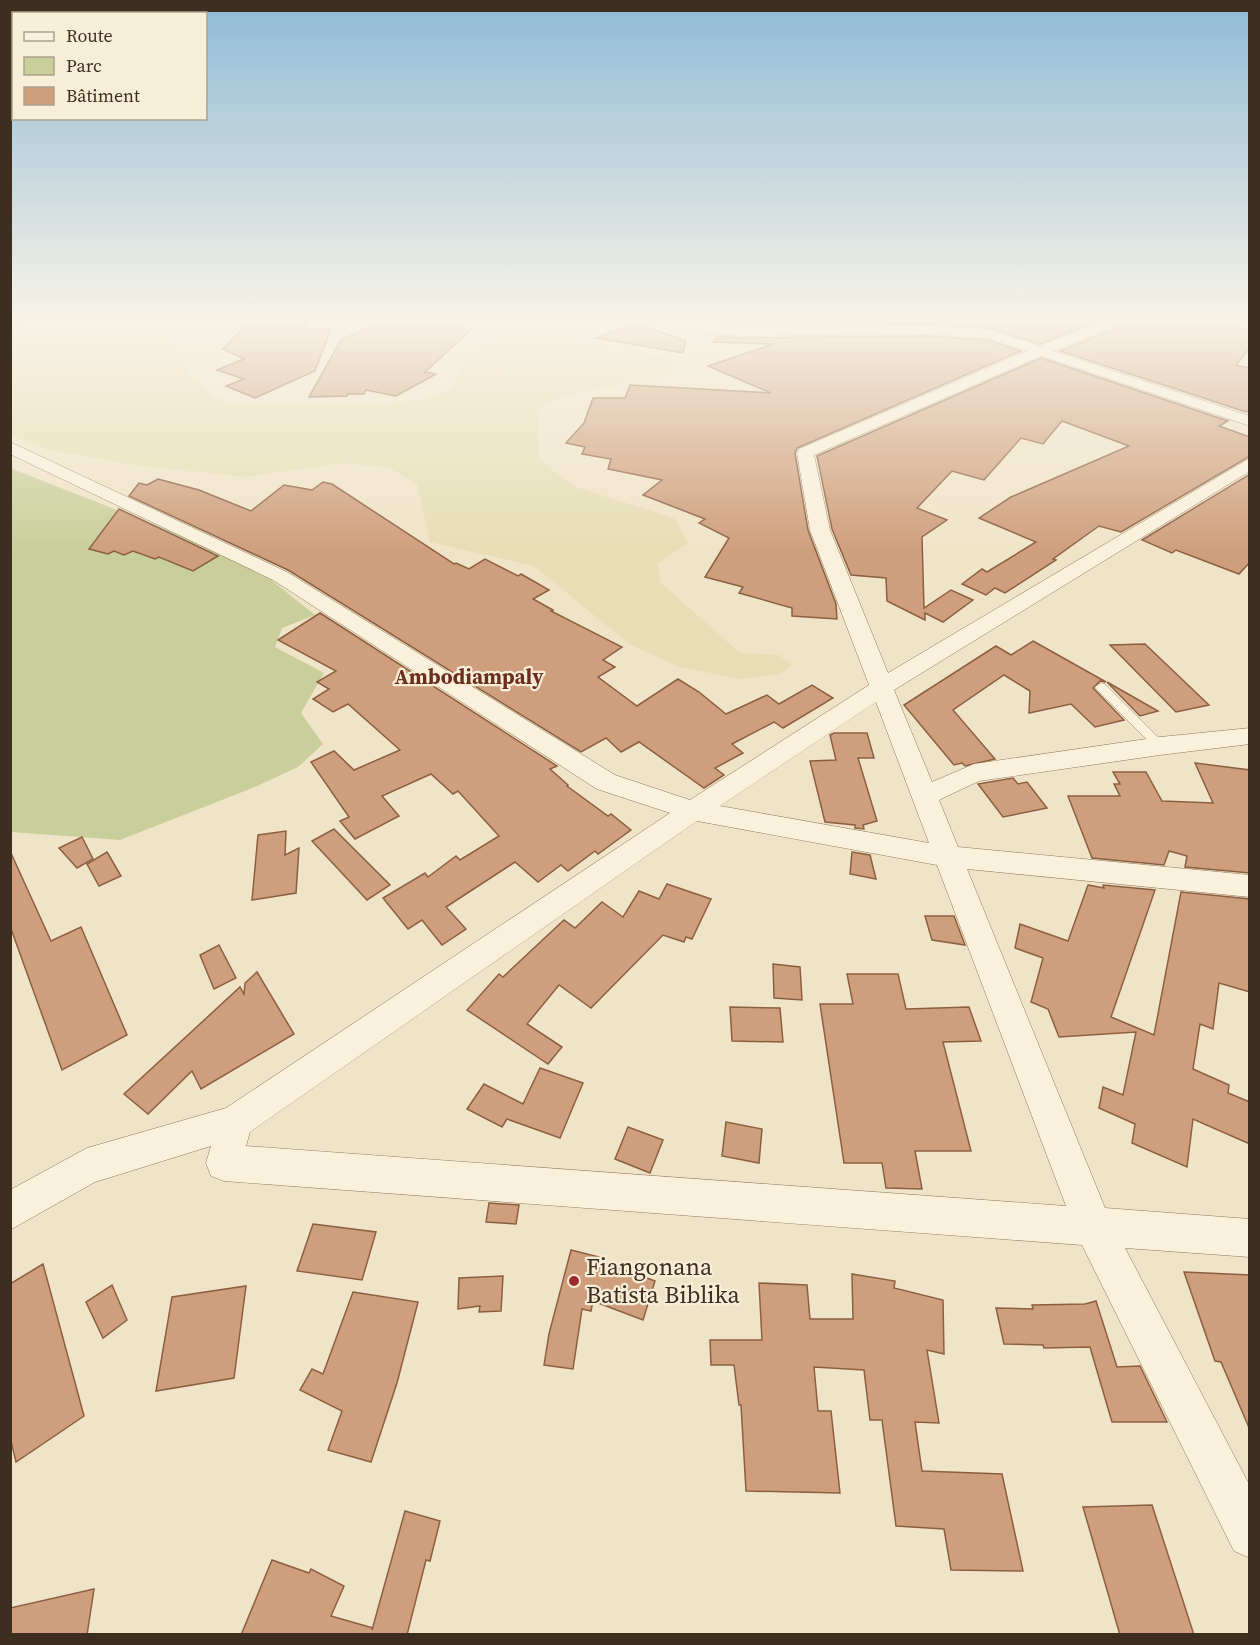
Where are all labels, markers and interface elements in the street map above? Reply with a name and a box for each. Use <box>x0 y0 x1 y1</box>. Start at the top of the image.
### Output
legend <box>12 12 207 120</box>
text: Route <box>66 23 113 48</box>
text: Parc <box>66 53 102 78</box>
text: Bâtiment <box>66 83 140 108</box>
district label: Ambodiampaly <box>395 662 544 691</box>
place label: Fiangonana Batista Biblika <box>586 1250 741 1311</box>
marker: Fiangonana Batista Biblika <box>567 1274 581 1288</box>

